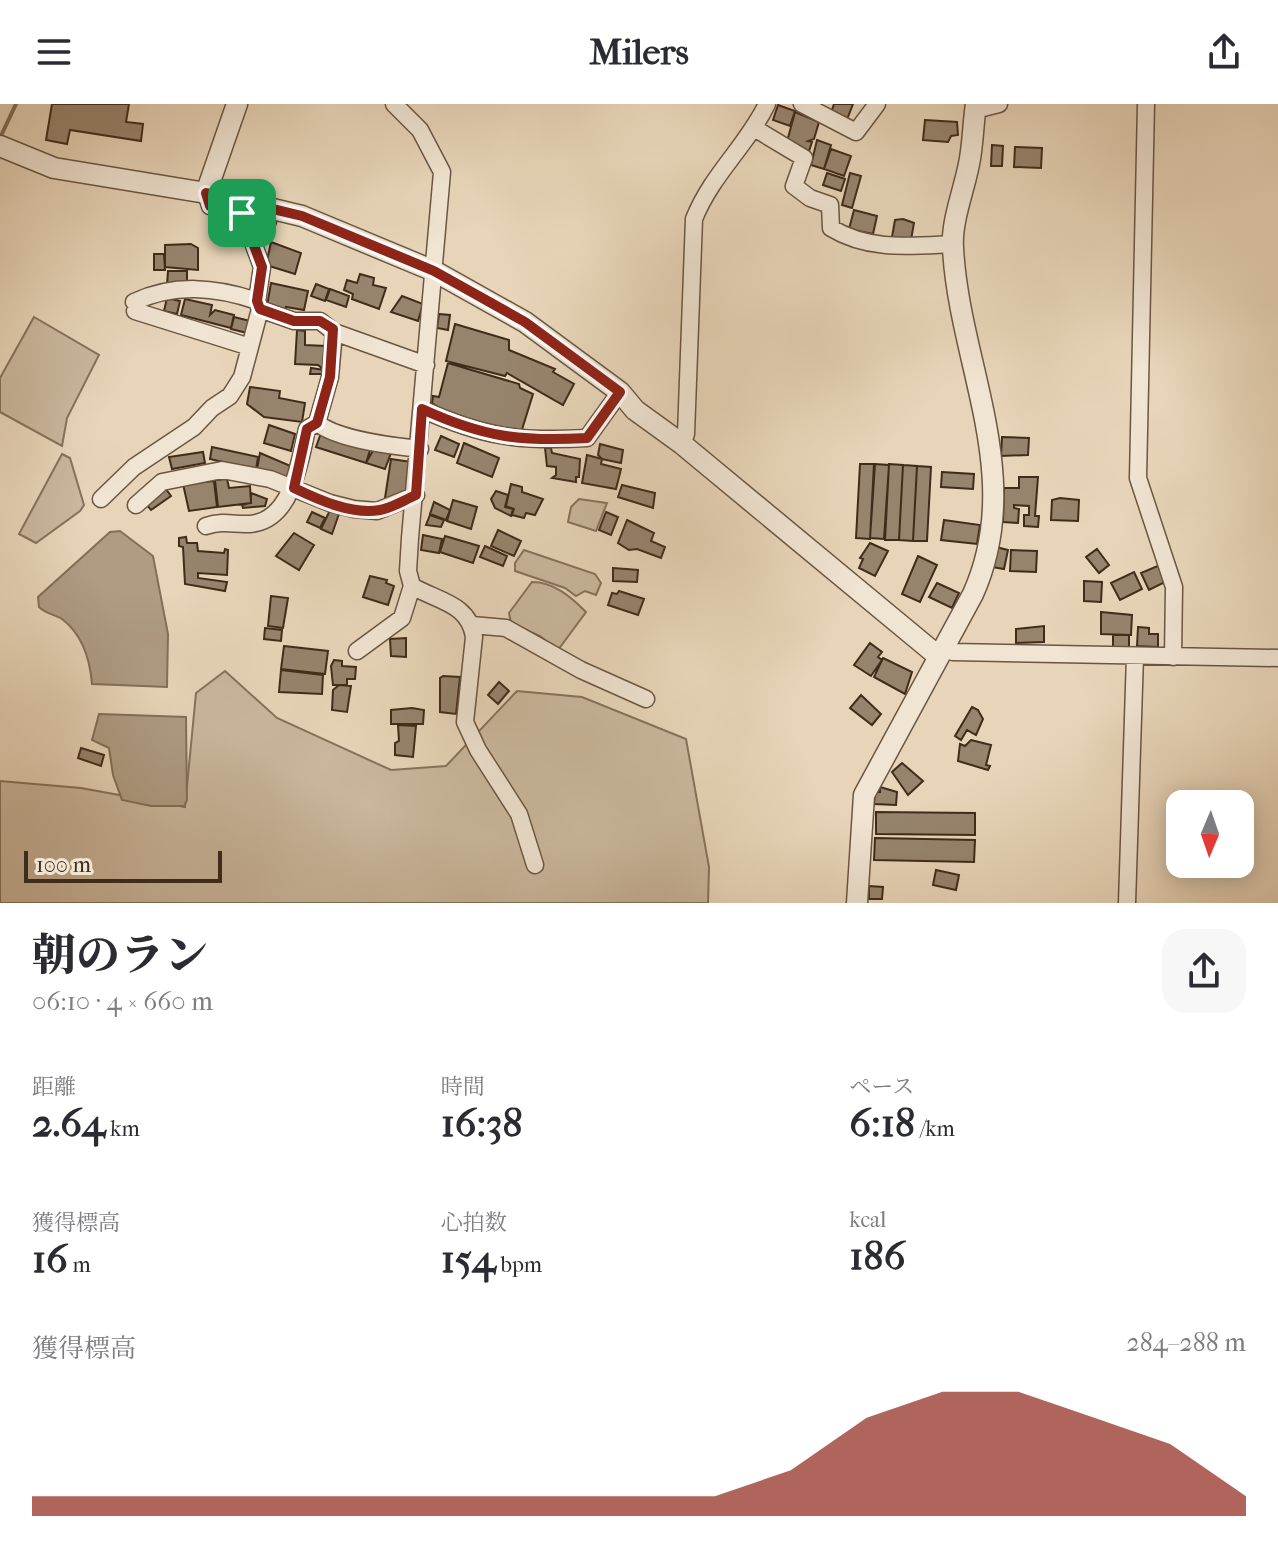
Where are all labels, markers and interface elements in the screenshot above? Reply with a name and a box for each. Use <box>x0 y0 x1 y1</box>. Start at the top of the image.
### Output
icon: menu <box>32 30 76 74</box>
icon: share <box>1202 30 1246 74</box>
text: Milers <box>589 31 689 73</box>
pin <box>208 179 276 247</box>
icon: arrive <box>220 191 264 235</box>
north arrow <box>1166 790 1254 878</box>
map controls <box>1166 790 1254 878</box>
scale bar <box>24 847 222 883</box>
text: 100 m <box>36 852 91 878</box>
button: share <box>1162 929 1246 1013</box>
text: 朝のラン <box>32 930 208 981</box>
text: 06:10 · 4 × 660 m <box>32 986 213 1017</box>
text: 距離 <box>32 1074 76 1100</box>
text: 時間 <box>441 1074 485 1100</box>
text: ペース <box>849 1074 914 1100</box>
text: 2.64 <box>32 1100 105 1146</box>
text: 16:38 <box>441 1100 523 1146</box>
text: 6:18 <box>849 1100 915 1146</box>
text: km <box>105 1116 140 1142</box>
text: /km <box>915 1116 955 1142</box>
text: kcal <box>849 1207 886 1233</box>
text: 獲得標高 <box>32 1210 120 1236</box>
text: 心拍数 <box>441 1210 507 1236</box>
text: 186 <box>849 1233 905 1279</box>
text: 16 <box>32 1236 68 1282</box>
text: 154 <box>441 1236 496 1282</box>
text: m <box>68 1252 91 1278</box>
text: bpm <box>496 1252 542 1278</box>
text: 284–288 m <box>1126 1327 1246 1358</box>
text: 獲得標高 <box>32 1333 136 1364</box>

